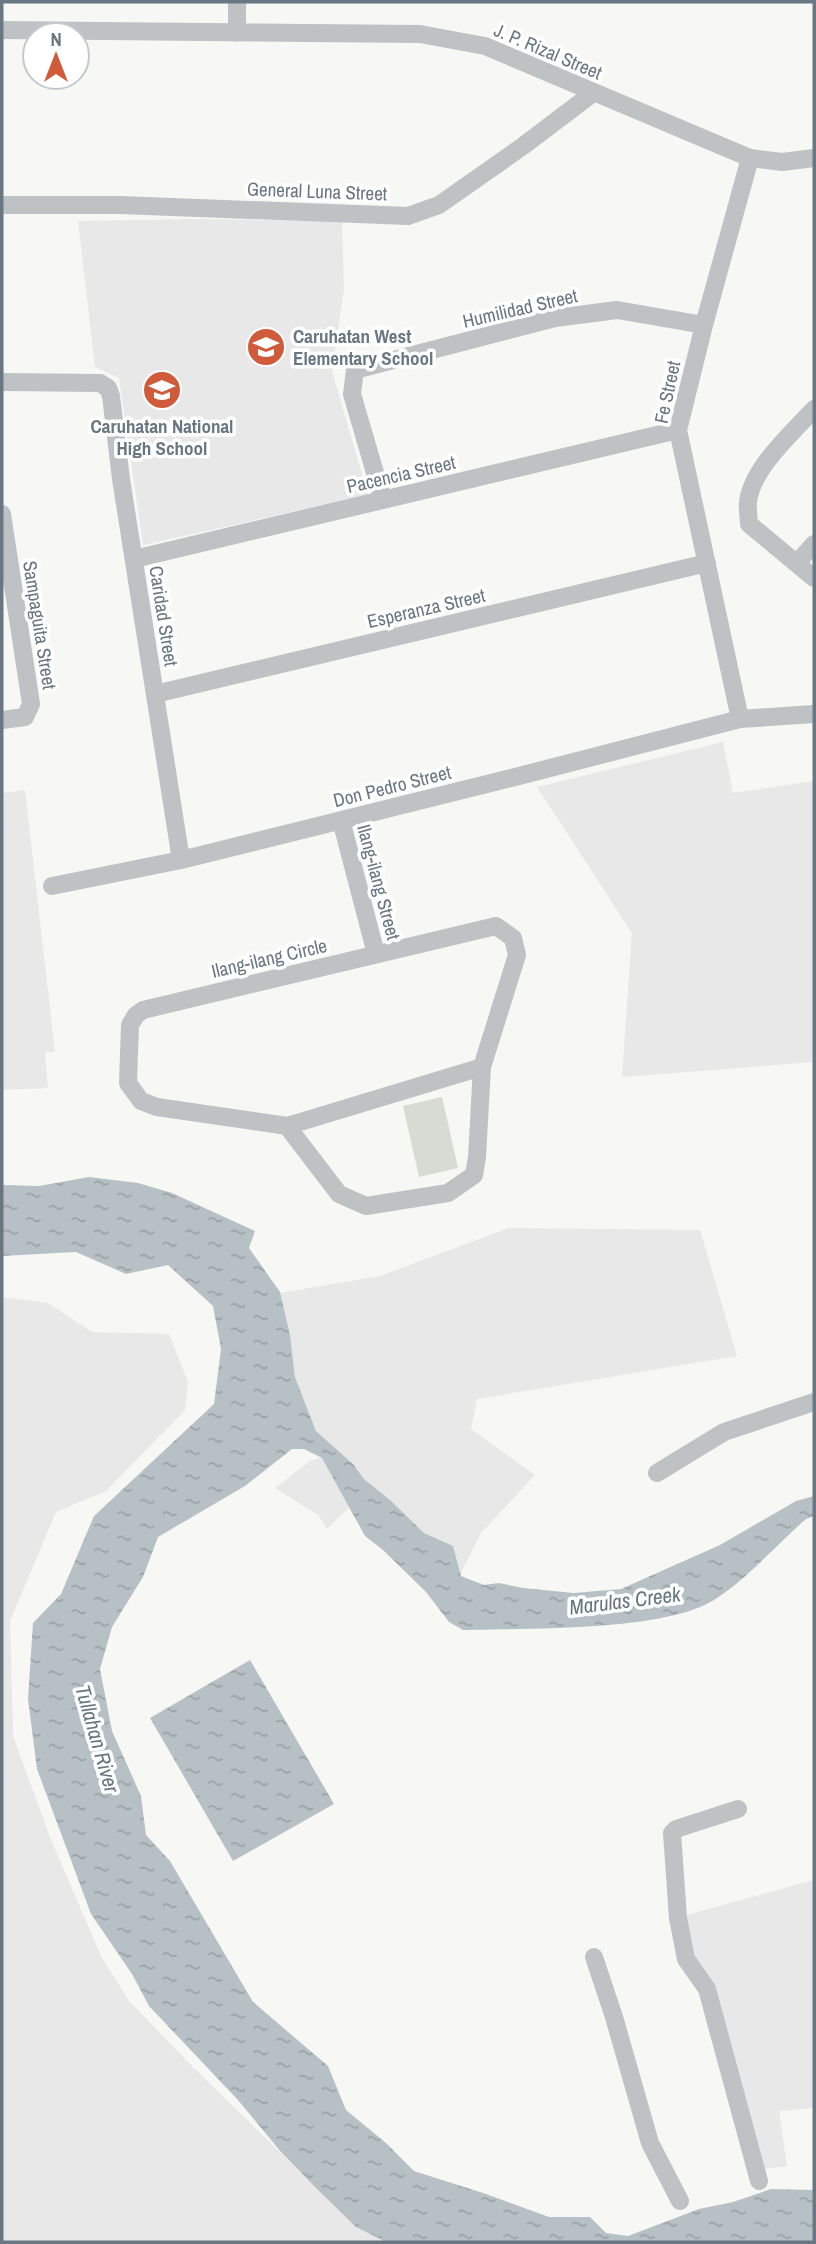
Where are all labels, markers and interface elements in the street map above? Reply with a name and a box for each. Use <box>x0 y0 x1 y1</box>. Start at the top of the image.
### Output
street label: J. P. Rizal Street <box>490 17 607 86</box>
north arrow <box>21 21 91 91</box>
text: N <box>50 26 62 52</box>
street label: General Luna Street <box>246 176 388 206</box>
street label: Humilidad Street <box>460 282 581 334</box>
place label: Caruhatan West Elementary School <box>293 323 433 371</box>
school or university icon: Caruhatan West Elementary School <box>245 326 287 368</box>
street label: Fe Street <box>648 358 686 426</box>
school or university icon: Caruhatan National High School <box>141 369 183 411</box>
place label: Caruhatan National High School <box>91 413 233 461</box>
street label: Pacencia Street <box>344 449 459 499</box>
street label: Sampaguita Street <box>17 559 63 692</box>
street label: Caridad Street <box>143 564 185 669</box>
street label: Esperanza Street <box>364 582 488 634</box>
street label: Don Pedro Street <box>330 759 454 813</box>
street label: Ilang-ilang Street <box>351 821 407 943</box>
street label: Ilang-ilang Circle <box>209 932 329 984</box>
water label: Marulas Creek <box>568 1579 684 1622</box>
water label: Tullahan River <box>68 1682 127 1797</box>

